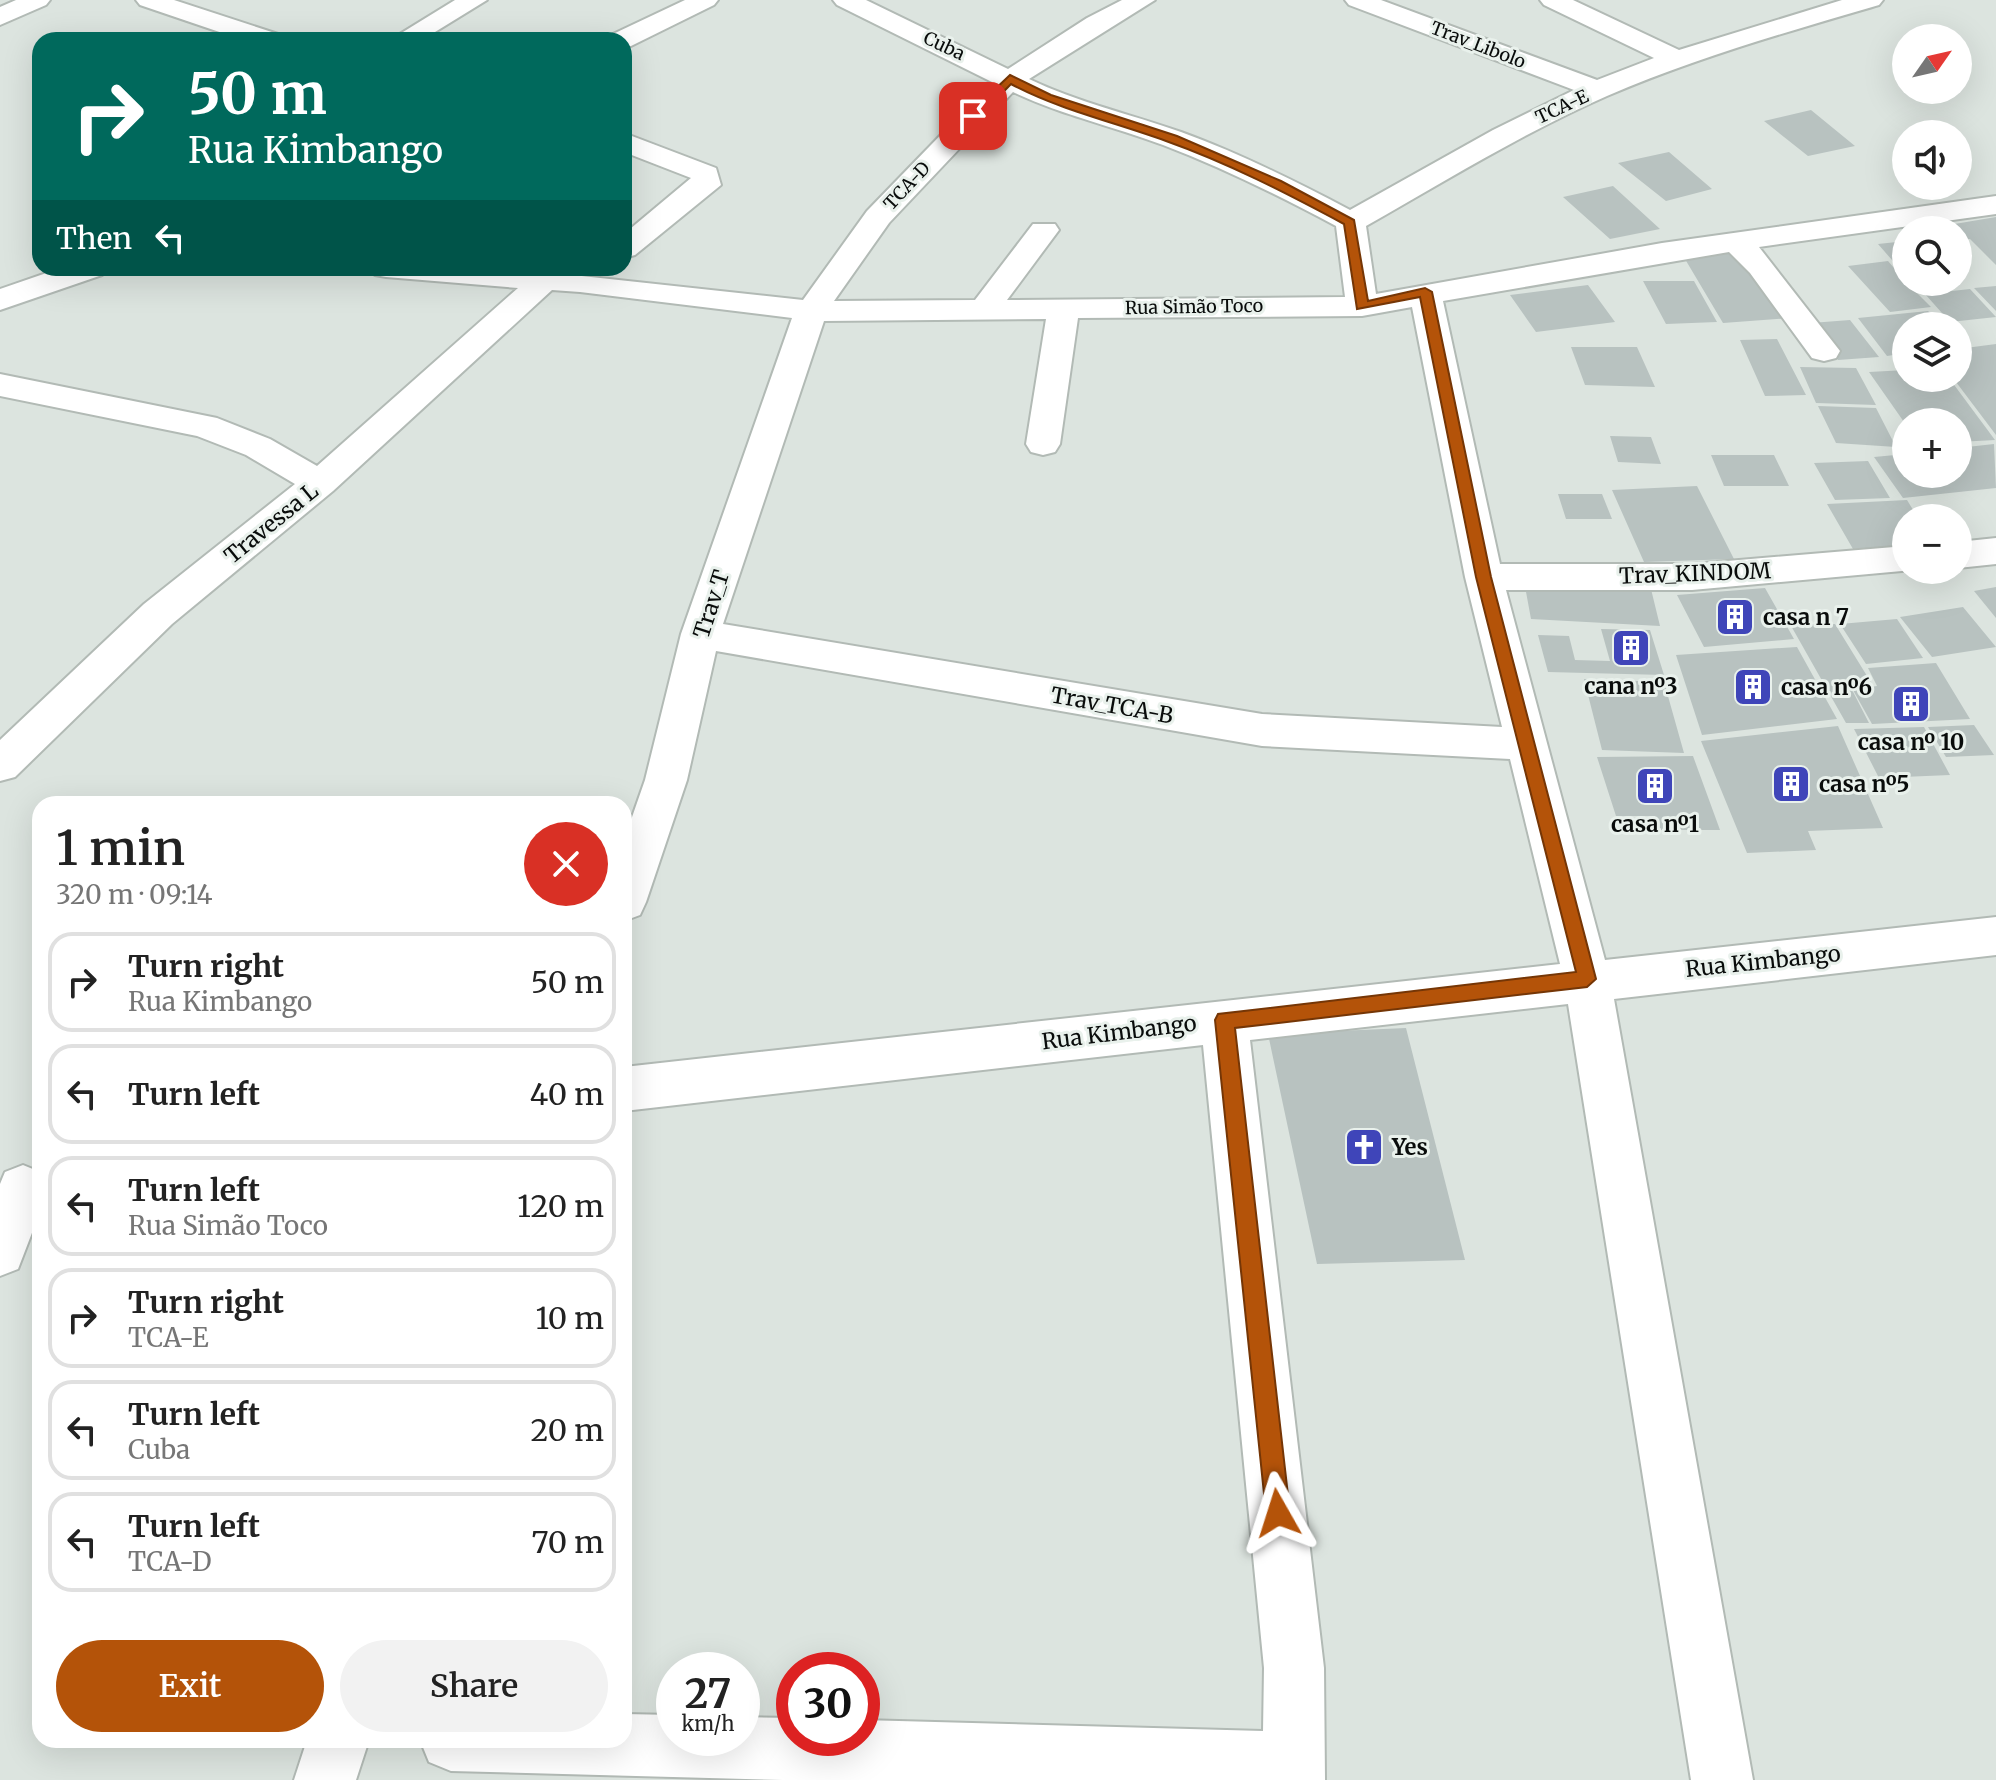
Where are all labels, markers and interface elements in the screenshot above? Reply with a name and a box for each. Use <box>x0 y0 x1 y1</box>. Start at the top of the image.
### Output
street label: Trav_Libolo <box>1427 16 1529 73</box>
north arrow <box>1892 24 1972 104</box>
map controls <box>1892 24 1972 584</box>
street label: Cuba <box>920 26 969 65</box>
text: 50 m <box>188 59 327 129</box>
icon: right <box>56 64 160 168</box>
pin <box>939 82 1007 150</box>
street label: TCA-E <box>1532 84 1592 129</box>
icon: arrive <box>951 94 995 138</box>
button: sound <box>1892 120 1972 200</box>
text: Rua Kimbango <box>188 128 443 173</box>
street label: TCA-D <box>878 157 935 215</box>
icon: left <box>148 216 192 260</box>
button: search <box>1892 216 1972 296</box>
text: Then <box>56 219 132 257</box>
street label: Rua Simão Toco <box>1125 294 1263 319</box>
button: layers <box>1892 312 1972 392</box>
button: + <box>1892 408 1972 488</box>
street label: Travessa L <box>218 476 324 569</box>
button: − <box>1892 504 1972 584</box>
street label: Trav_KINDOM <box>1619 556 1772 590</box>
street label: Trav_T <box>687 566 735 642</box>
building icon: casa n 7 <box>1714 596 1756 638</box>
place label: casa n 7 <box>1763 603 1849 631</box>
building icon: cana nº3 <box>1610 627 1652 669</box>
building icon: casa nº6 <box>1732 666 1774 708</box>
place label: cana nº3 <box>1584 672 1678 700</box>
place label: casa nº6 <box>1781 673 1872 701</box>
street label: Trav_TCA-B <box>1049 680 1176 730</box>
building icon: casa nº 10 <box>1890 683 1932 725</box>
place label: casa nº 10 <box>1858 728 1964 756</box>
building icon: casa nº5 <box>1770 763 1812 805</box>
building icon: casa nº1 <box>1634 765 1676 807</box>
place label: casa nº5 <box>1819 770 1909 798</box>
place label: casa nº1 <box>1611 810 1699 838</box>
text: 1 min <box>56 818 185 878</box>
button: close <box>524 822 608 906</box>
text: 320 m · 09:14 <box>56 878 213 911</box>
street label: Rua Kimbango <box>1684 939 1842 983</box>
text: Turn right <box>128 947 284 985</box>
icon: right <box>60 960 104 1004</box>
text: 50 m <box>531 963 604 1001</box>
text: Rua Kimbango <box>128 985 312 1018</box>
street label: Rua Kimbango <box>1040 1009 1198 1055</box>
icon: left <box>60 1072 104 1116</box>
text: Turn left <box>128 1075 260 1113</box>
text: 40 m <box>530 1075 604 1113</box>
church icon: Yes <box>1343 1126 1385 1168</box>
place label: Yes <box>1391 1133 1428 1161</box>
text: Turn left <box>128 1171 260 1209</box>
icon: left <box>60 1184 104 1228</box>
text: 120 m <box>517 1187 604 1225</box>
text: Rua Simão Toco <box>128 1209 328 1242</box>
text: Turn right <box>128 1283 284 1321</box>
icon: right <box>60 1296 104 1340</box>
text: 10 m <box>536 1299 604 1337</box>
text: TCA-E <box>128 1321 208 1354</box>
text: Turn left <box>128 1395 260 1433</box>
icon: left <box>60 1408 104 1452</box>
text: 20 m <box>531 1411 604 1449</box>
text: Cuba <box>128 1433 190 1466</box>
position arrow <box>1236 1471 1320 1555</box>
text: Turn left <box>128 1507 260 1545</box>
icon: left <box>60 1520 104 1564</box>
text: 70 m <box>531 1523 604 1561</box>
text: TCA-D <box>128 1545 212 1578</box>
button: Exit <box>56 1640 324 1732</box>
button: Share <box>340 1640 608 1732</box>
speed limit sign: 30 <box>776 1652 880 1756</box>
text: 27 <box>685 1669 731 1719</box>
text: km/h <box>682 1711 734 1736</box>

